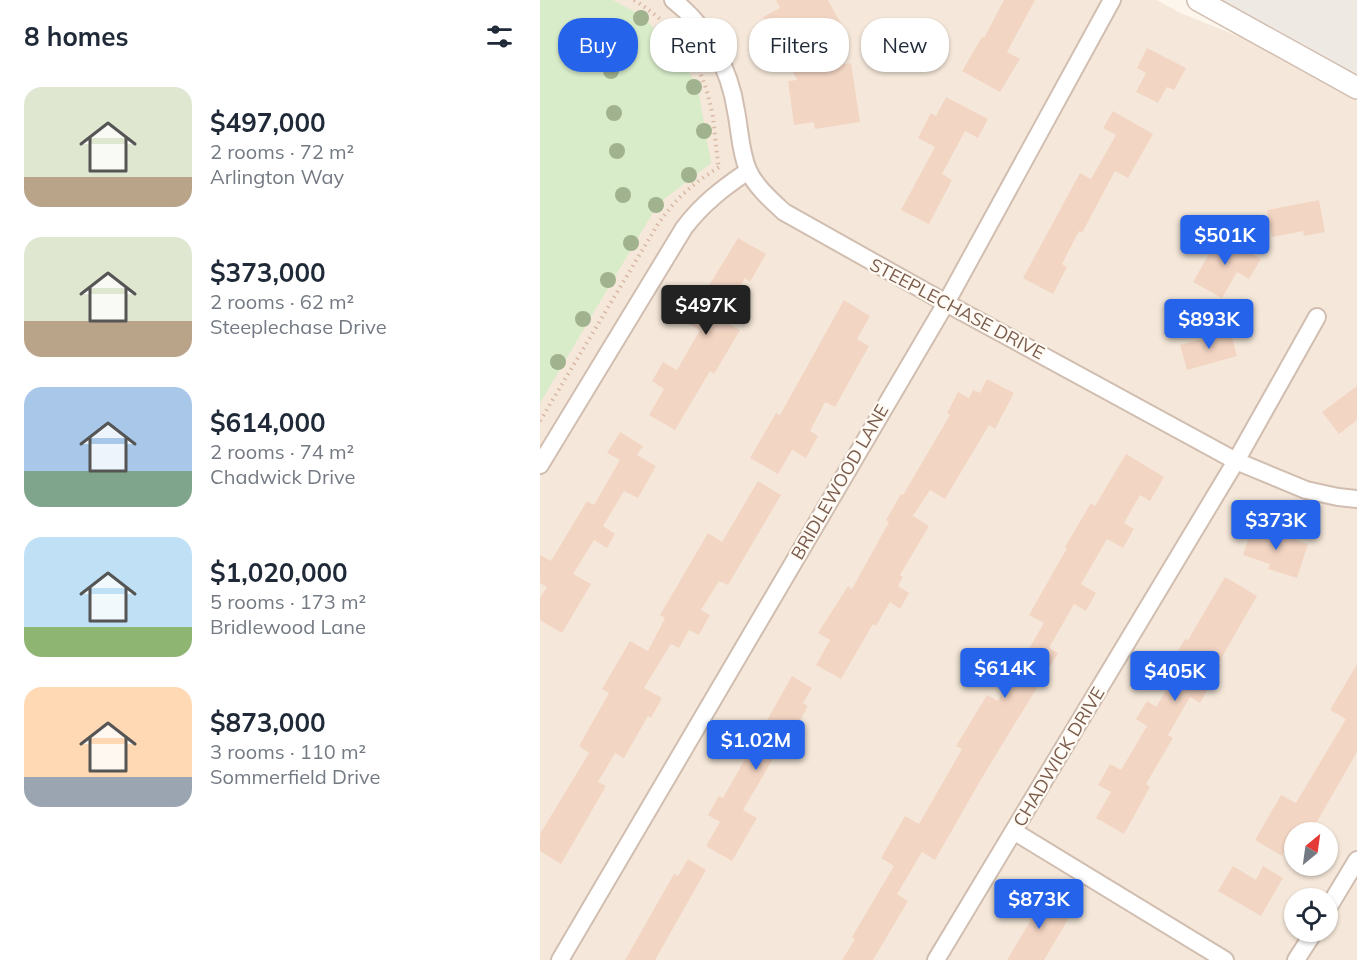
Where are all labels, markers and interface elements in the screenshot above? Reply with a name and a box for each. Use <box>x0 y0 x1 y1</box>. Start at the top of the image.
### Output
chip: Buy <box>558 18 638 72</box>
chip: Rent <box>650 18 737 72</box>
chip: Filters <box>749 18 849 72</box>
chip: New <box>861 18 949 72</box>
text: 8 homes <box>24 20 128 53</box>
icon: filters <box>483 20 516 53</box>
text: $497,000 <box>210 106 326 139</box>
icon: home <box>72 111 144 183</box>
text: 2 rooms · 72 m² <box>210 139 354 164</box>
text: Arlington Way <box>210 164 344 189</box>
pin: $501K <box>1183 215 1267 266</box>
text: $501K <box>1194 222 1256 247</box>
street label: STEEPLECHASE DRIVE <box>866 253 1048 364</box>
text: $373,000 <box>210 256 326 289</box>
icon: home <box>72 261 144 333</box>
pin: $497K <box>664 285 748 336</box>
text: 2 rooms · 62 m² <box>210 289 354 314</box>
text: $497K <box>675 292 737 317</box>
pin: $893K <box>1167 299 1251 350</box>
text: $893K <box>1178 306 1240 331</box>
text: Steeplechase Drive <box>210 314 387 339</box>
street label: BRIDLEWOOD LANE <box>786 400 893 563</box>
text: $614,000 <box>210 406 326 439</box>
icon: home <box>72 411 144 483</box>
text: 2 rooms · 74 m² <box>210 439 354 464</box>
text: Chadwick Drive <box>210 464 355 489</box>
pin: $373K <box>1234 500 1318 551</box>
text: $373K <box>1245 507 1307 532</box>
text: $1,020,000 <box>210 556 348 589</box>
icon: home <box>72 561 144 633</box>
text: 5 rooms · 173 m² <box>210 589 366 614</box>
text: Bridlewood Lane <box>210 614 366 639</box>
pin: $614K <box>963 648 1047 699</box>
pin: $405K <box>1133 651 1217 702</box>
text: $614K <box>974 655 1036 680</box>
text: $405K <box>1144 658 1206 683</box>
street label: CHADWICK DRIVE <box>1008 683 1109 831</box>
text: $873,000 <box>210 706 326 739</box>
icon: home <box>72 711 144 783</box>
pin: $1.02M <box>707 720 805 771</box>
text: $1.02M <box>721 727 791 752</box>
text: 3 rooms · 110 m² <box>210 739 366 764</box>
text: Sommerfield Drive <box>210 764 380 789</box>
north arrow <box>1284 822 1338 876</box>
map controls <box>1284 822 1338 942</box>
pin: $873K <box>997 879 1081 930</box>
text: $873K <box>1008 886 1070 911</box>
button: locate <box>1284 888 1338 942</box>

